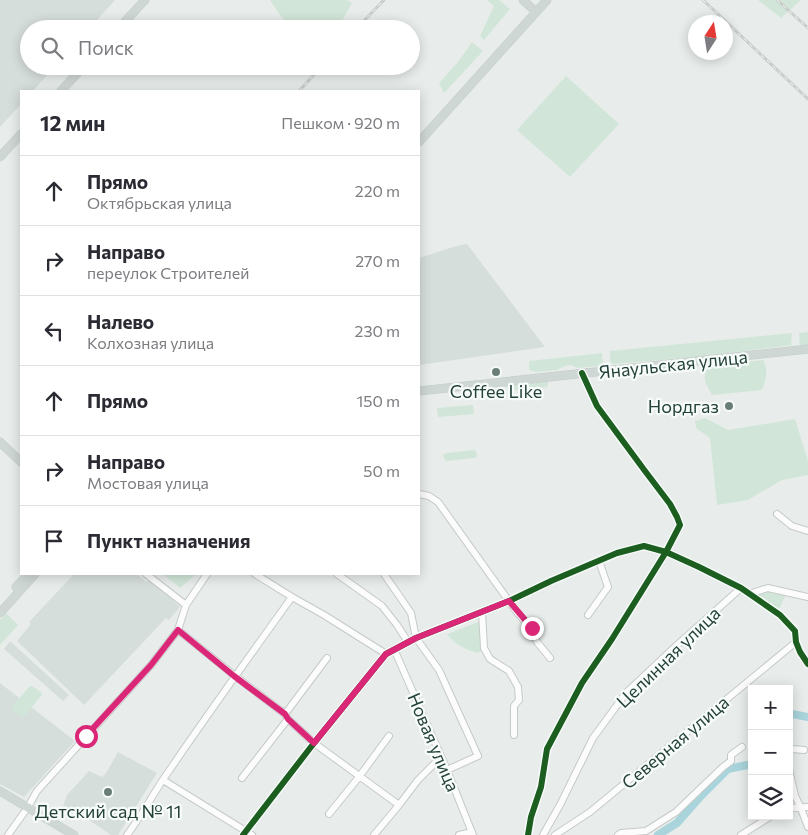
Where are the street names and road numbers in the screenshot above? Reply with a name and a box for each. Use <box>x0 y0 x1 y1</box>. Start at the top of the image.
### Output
street label: Янаульская улица <box>597 345 749 383</box>
street label: Целинная улица <box>611 602 725 712</box>
street label: Новая улица <box>403 689 465 795</box>
street label: Северная улица <box>617 691 733 793</box>

